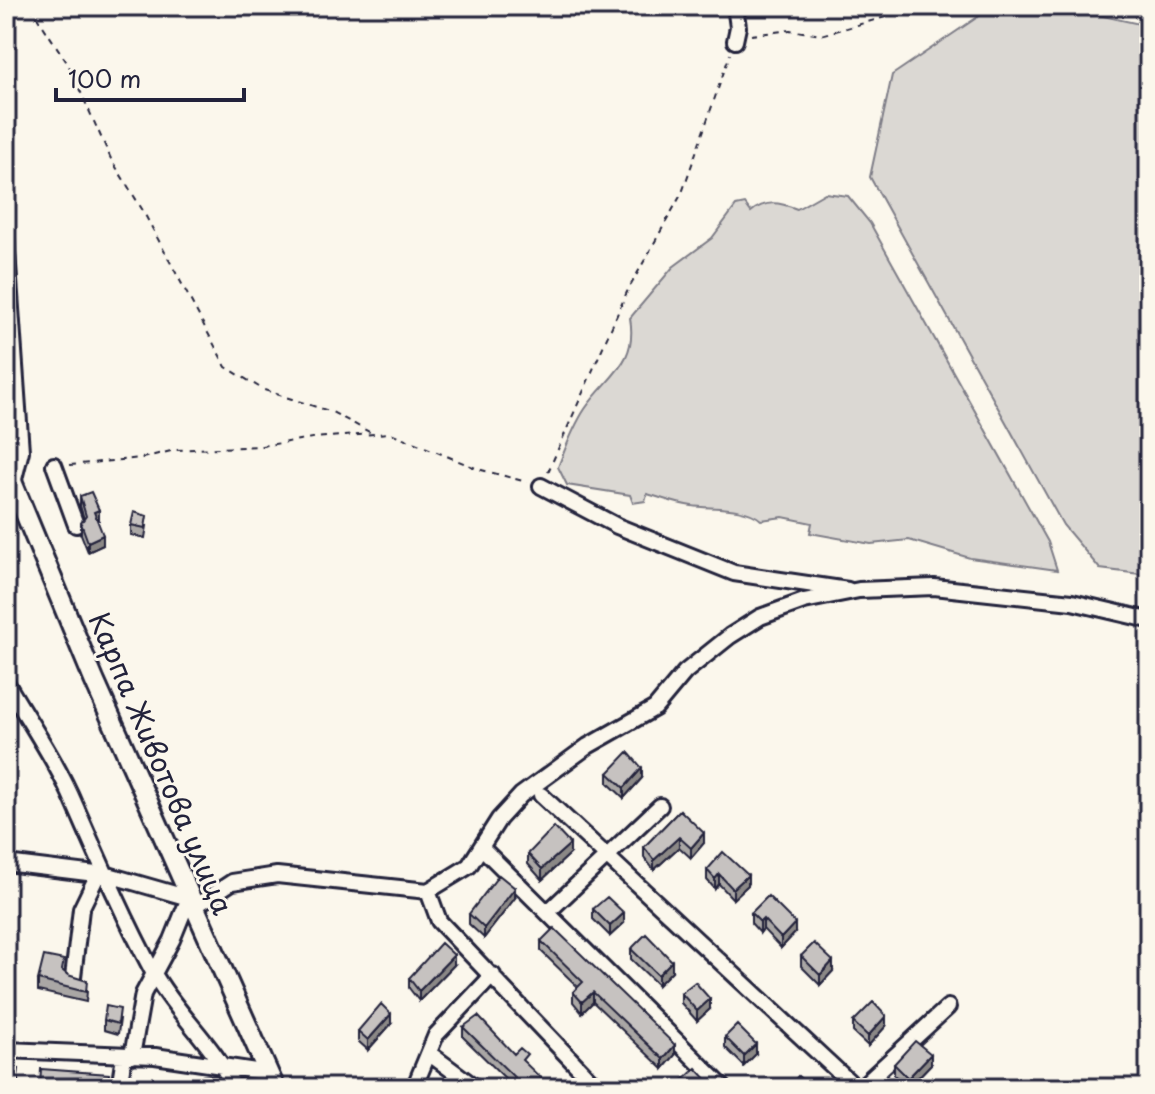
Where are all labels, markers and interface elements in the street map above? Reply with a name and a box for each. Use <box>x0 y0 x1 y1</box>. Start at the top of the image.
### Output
scale bar <box>56 52 244 102</box>
text: 100 m <box>68 60 141 96</box>
street label: Карпа Животова улица <box>79 605 245 921</box>

